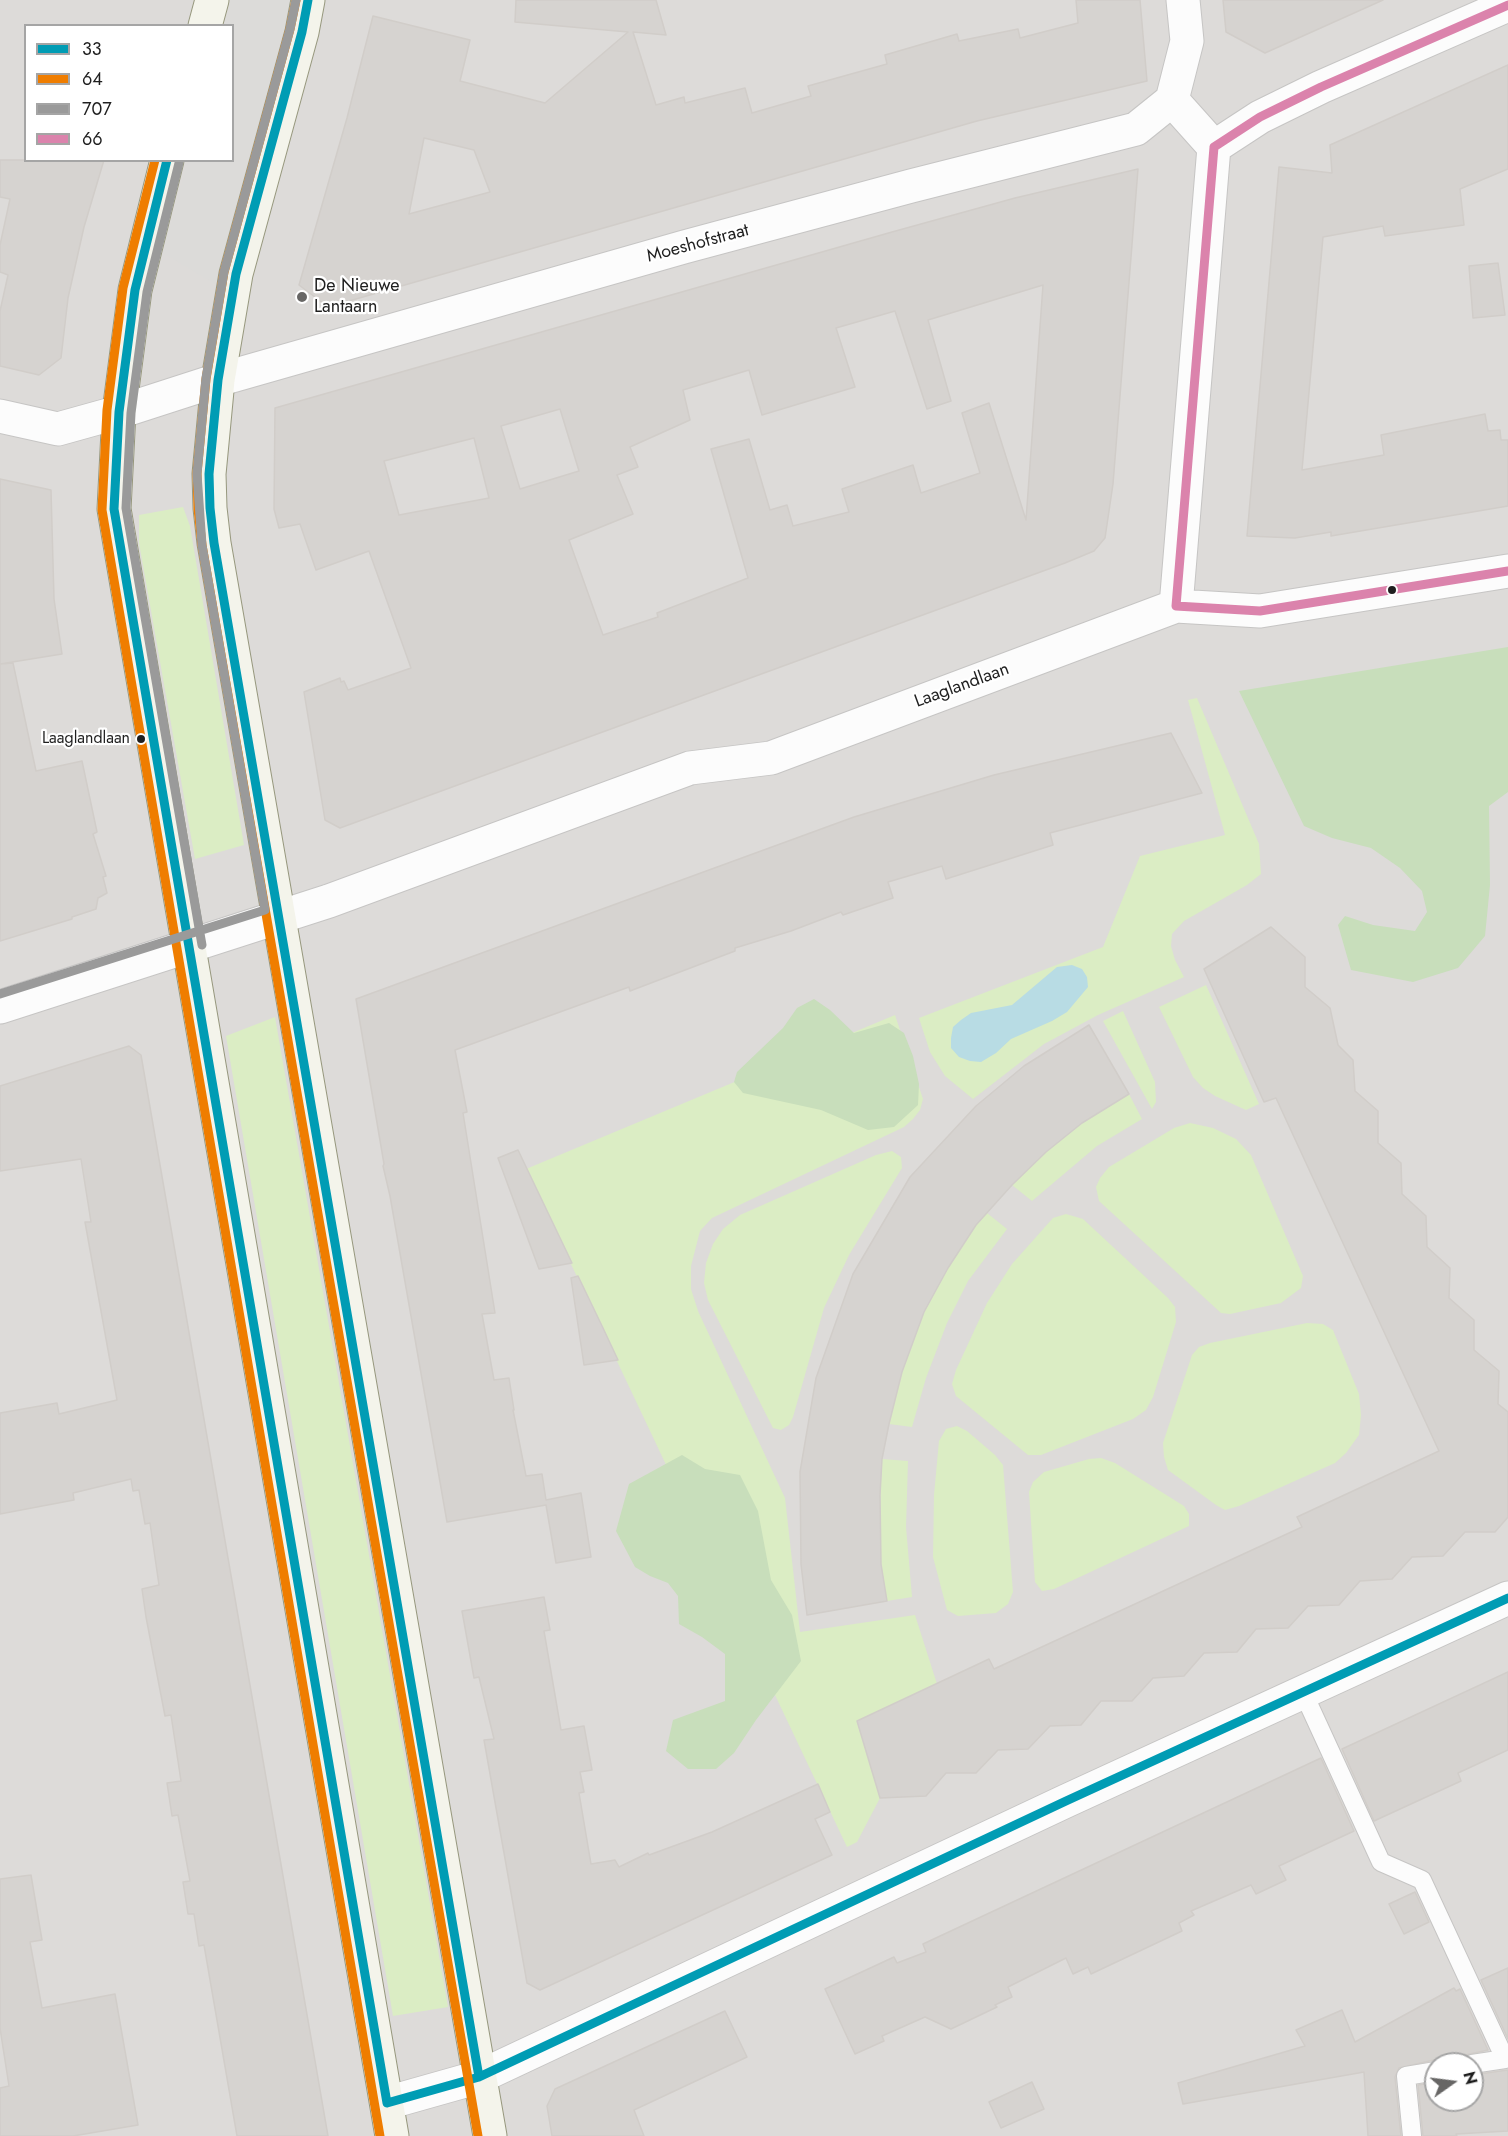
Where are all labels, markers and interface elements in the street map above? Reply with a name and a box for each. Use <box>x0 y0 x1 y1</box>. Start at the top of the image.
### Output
legend <box>24 24 234 162</box>
text: 33 <box>82 36 102 62</box>
text: 64 <box>82 66 103 92</box>
text: 707 <box>82 96 112 122</box>
text: 66 <box>82 126 103 152</box>
street label: Moeshofstraat <box>645 220 751 268</box>
place label: De Nieuwe Lantaarn <box>314 276 399 318</box>
marker: De Nieuwe Lantaarn <box>295 290 309 304</box>
unlabelled marker <box>1386 584 1398 596</box>
street label: Laaglandlaan <box>912 659 1012 713</box>
place label: Laaglandlaan <box>42 729 130 749</box>
marker: Laaglandlaan <box>135 733 147 745</box>
north arrow <box>1424 2052 1484 2112</box>
text: N <box>1457 2069 1483 2087</box>

